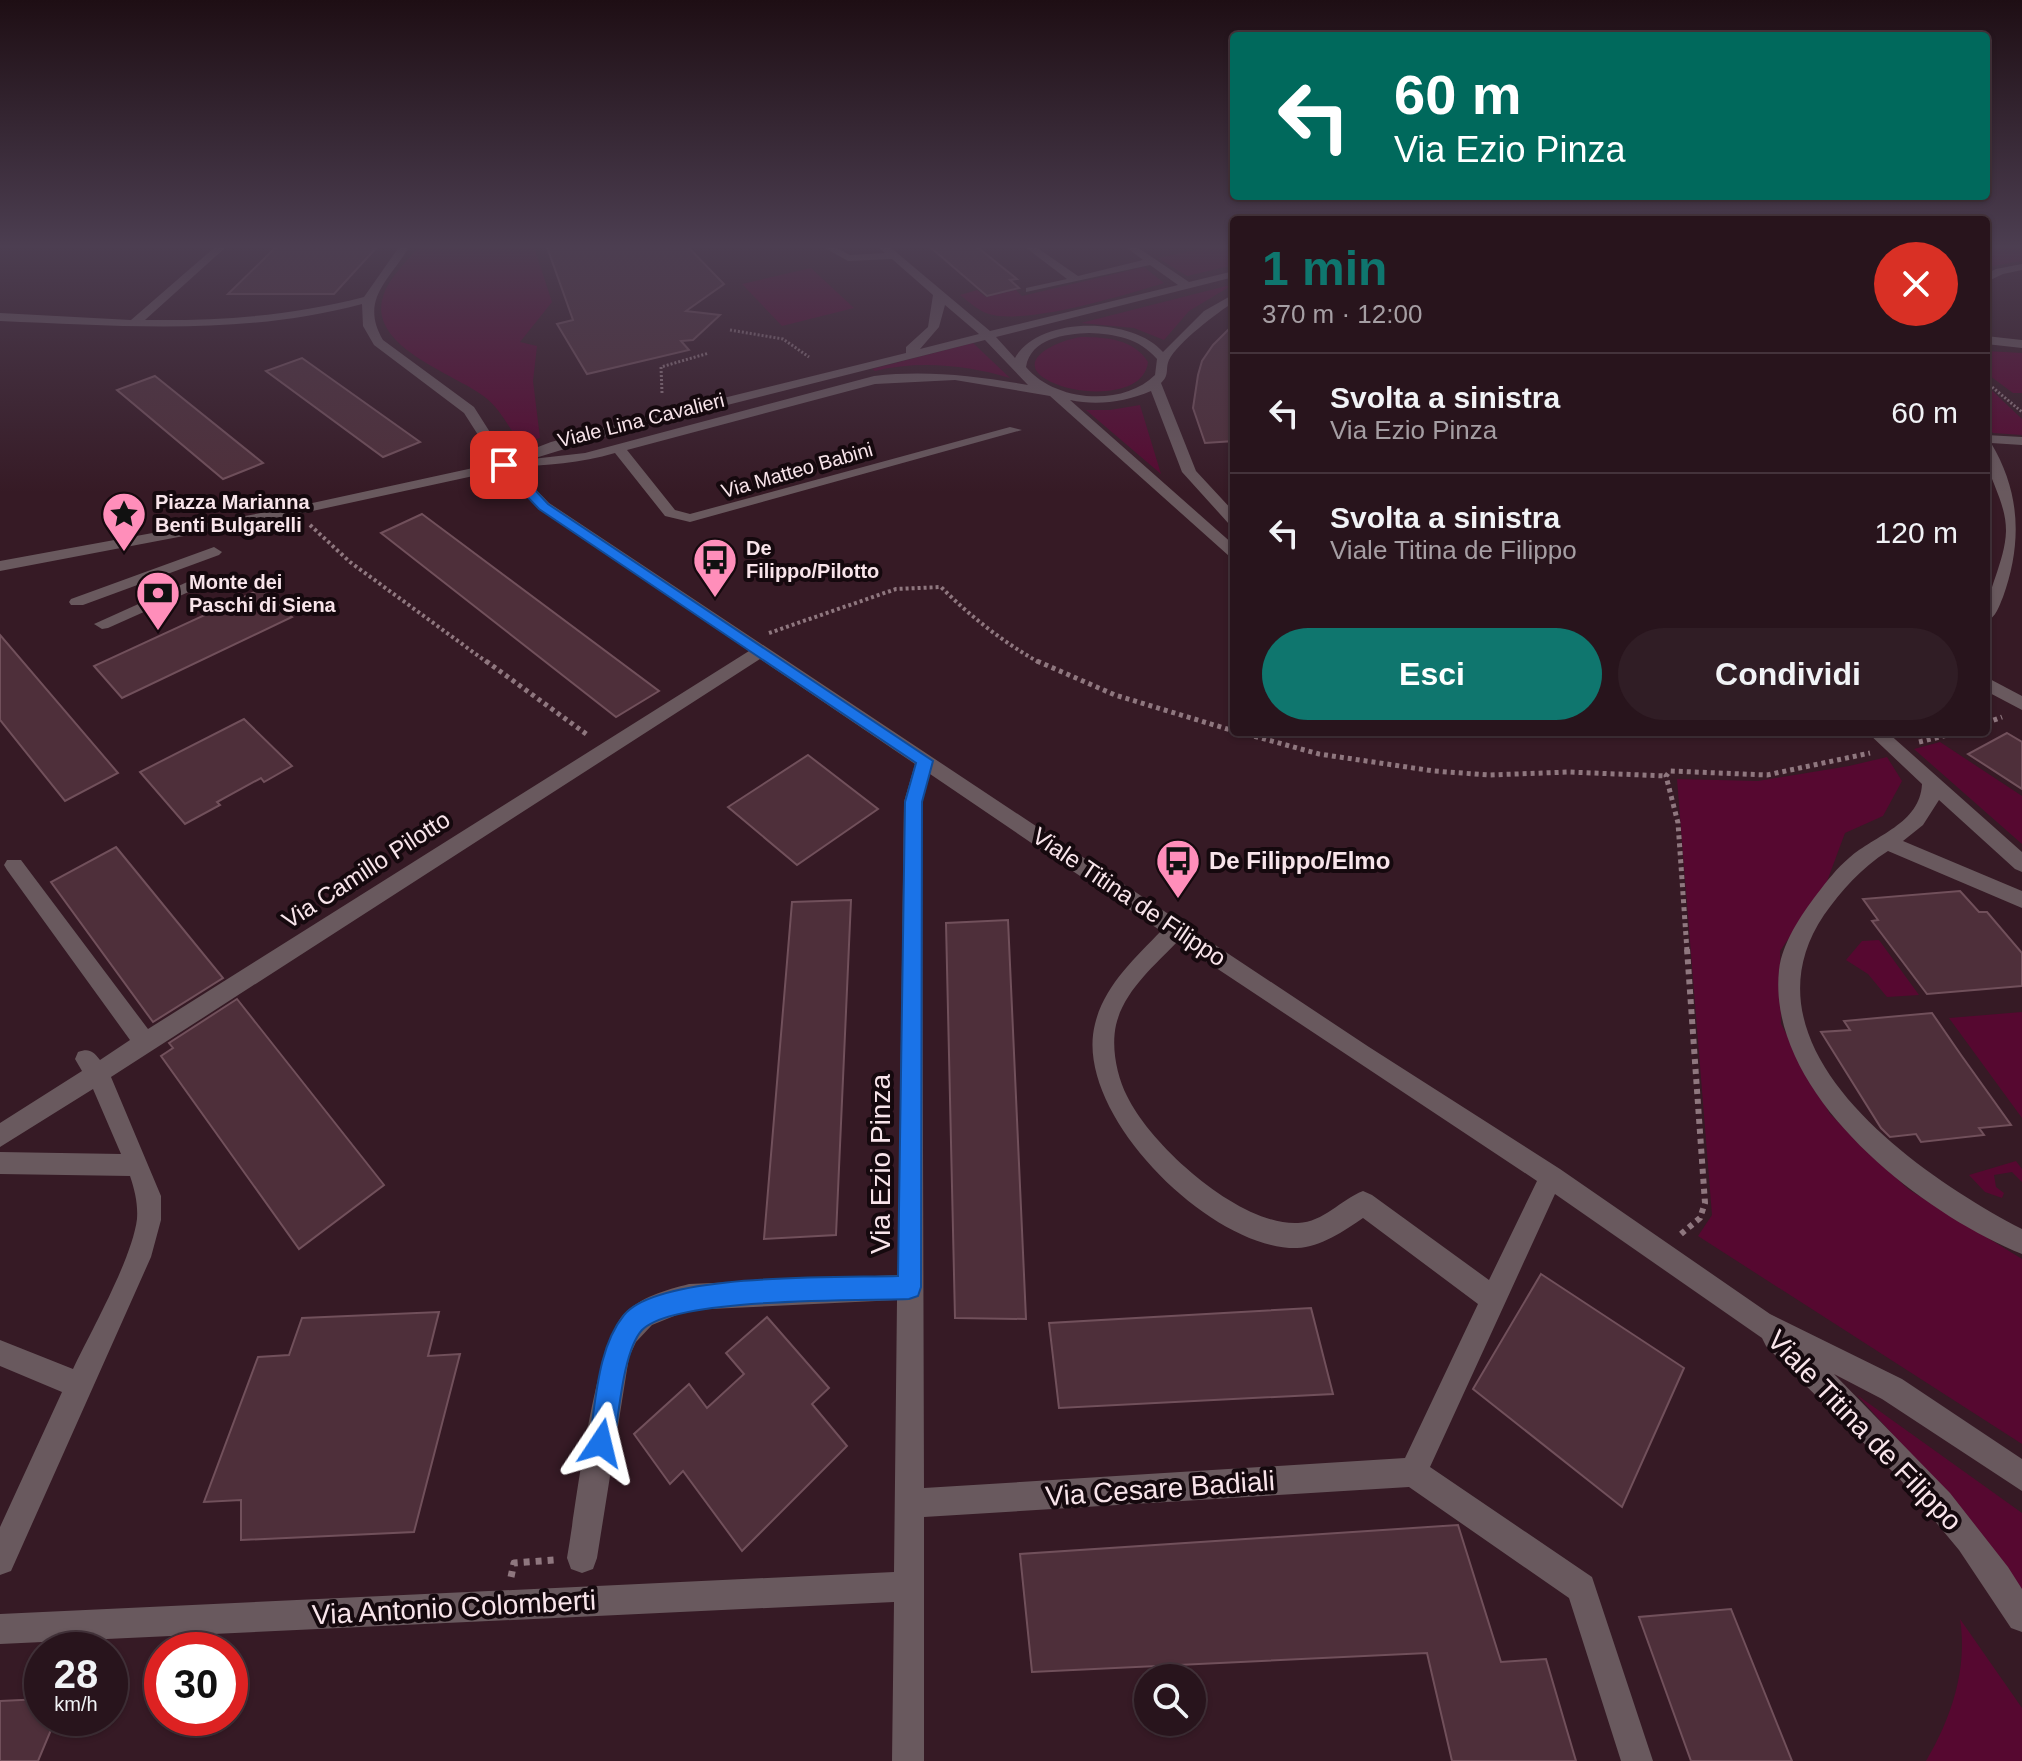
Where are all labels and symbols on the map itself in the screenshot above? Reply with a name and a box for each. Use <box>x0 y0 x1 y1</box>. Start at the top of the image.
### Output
street label: Viale Lina Cavalieri <box>555 389 727 451</box>
pin <box>470 431 538 499</box>
street label: Via Matteo Babini <box>719 438 875 502</box>
place icon: Piazza Marianna Benti Bulgarelli <box>100 490 148 553</box>
place label: Piazza Marianna Benti Bulgarelli <box>155 491 310 536</box>
bus stop icon: De Filippo/Pilotto <box>691 536 739 599</box>
place label: De Filippo/Pilotto <box>746 537 879 582</box>
bank icon: Monte dei Paschi di Siena <box>134 569 182 632</box>
place label: Monte dei Paschi di Siena <box>189 571 337 616</box>
street label: Via Camillo Pilotto <box>277 805 455 934</box>
street label: Viale Titina de Filippo <box>1027 822 1231 971</box>
bus stop icon: De Filippo/Elmo <box>1154 837 1202 900</box>
place label: De Filippo/Elmo <box>1209 847 1390 874</box>
street label: Via Ezio Pinza <box>865 1074 896 1254</box>
street label: Viale Titina de Filippo <box>1761 1324 1968 1537</box>
position arrow <box>559 1401 643 1485</box>
street label: Via Cesare Badiali <box>1044 1465 1276 1512</box>
street label: Via Antonio Colomberti <box>311 1585 597 1630</box>
speed limit sign: 30 <box>144 1632 248 1736</box>

